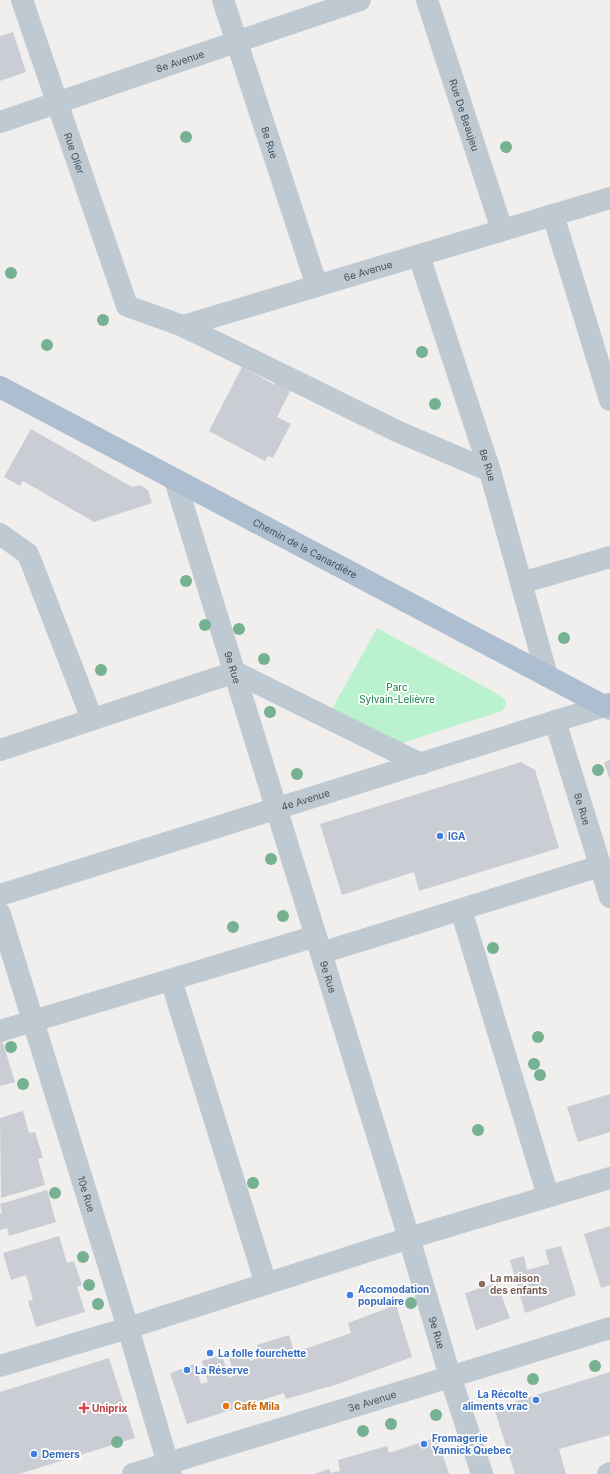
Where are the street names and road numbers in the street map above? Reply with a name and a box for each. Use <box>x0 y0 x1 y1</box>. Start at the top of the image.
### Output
street label: 8e Avenue <box>154 47 206 75</box>
street label: Rue De Beaujeu <box>447 77 482 153</box>
street label: 8e Rue <box>259 125 281 160</box>
street label: Rue Olier <box>62 131 87 176</box>
street label: 6e Avenue <box>342 258 394 284</box>
street label: 8e Rue <box>477 447 499 482</box>
street label: Chemin de la Canardière <box>251 516 360 581</box>
street label: 9e Rue <box>222 650 243 685</box>
street label: 4e Avenue <box>280 786 331 813</box>
street label: 8e Rue <box>572 791 593 827</box>
street label: 9e Rue <box>318 959 339 995</box>
street label: 10e Rue <box>75 1174 98 1214</box>
street label: 9e Rue <box>427 1315 448 1350</box>
street label: 3e Avenue <box>346 1388 398 1414</box>

